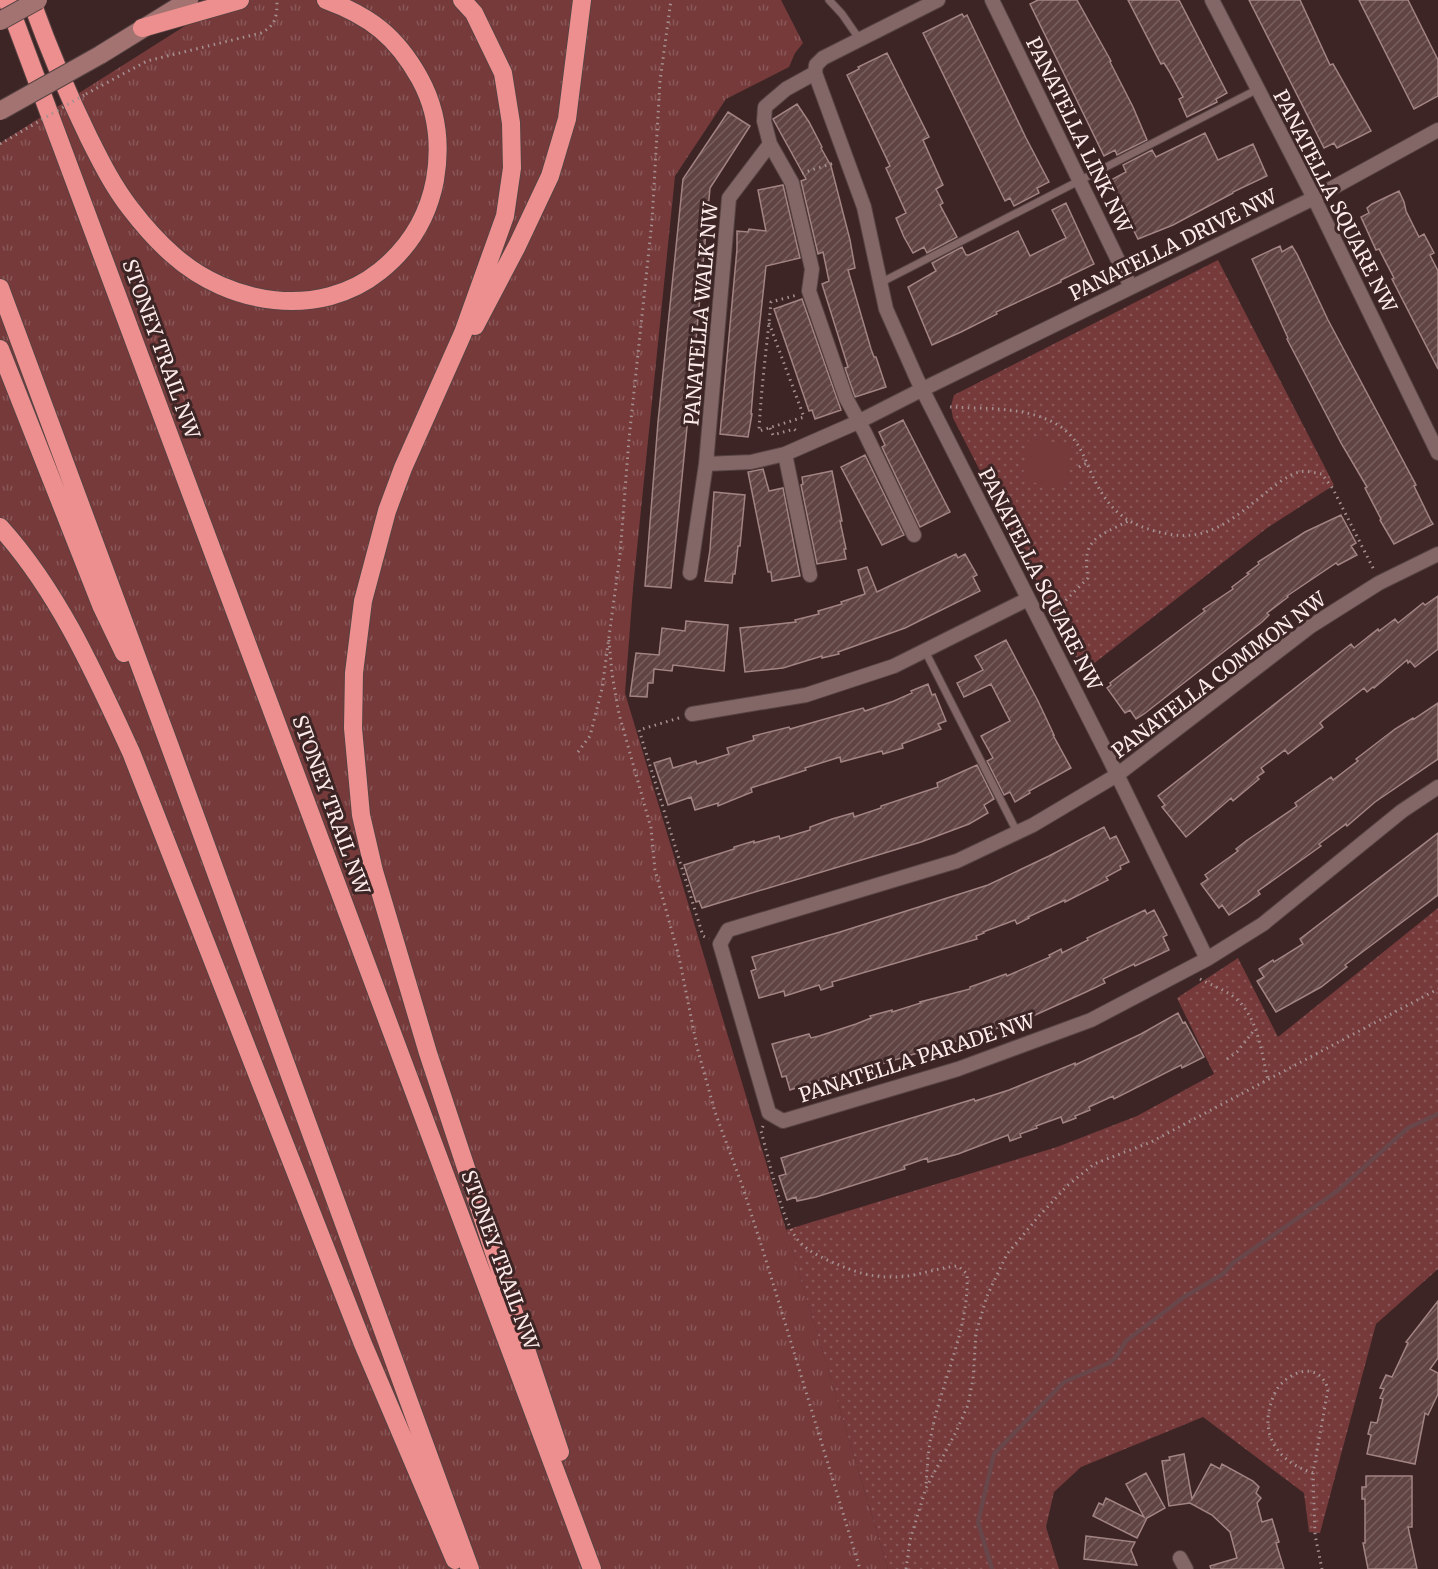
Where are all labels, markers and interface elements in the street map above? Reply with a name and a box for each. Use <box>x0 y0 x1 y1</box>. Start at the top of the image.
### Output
street label: PANATELLA LINK NW <box>1021 33 1138 238</box>
street label: PANATELLA SQUARE NW <box>1268 85 1403 317</box>
street label: PANATELLA DRIVE NW <box>1065 183 1282 306</box>
street label: PANATELLA WALK NW <box>678 200 723 427</box>
street label: STONEY TRAIL NW <box>117 256 206 443</box>
street label: PANATELLA SQUARE NW <box>973 463 1108 695</box>
street label: PANATELLA COMMON NW <box>1107 585 1332 763</box>
street label: STONEY TRAIL NW <box>287 712 376 899</box>
street label: PANATELLA PARADE NW <box>796 1007 1039 1108</box>
street label: STONEY TRAIL NW <box>456 1167 545 1354</box>

